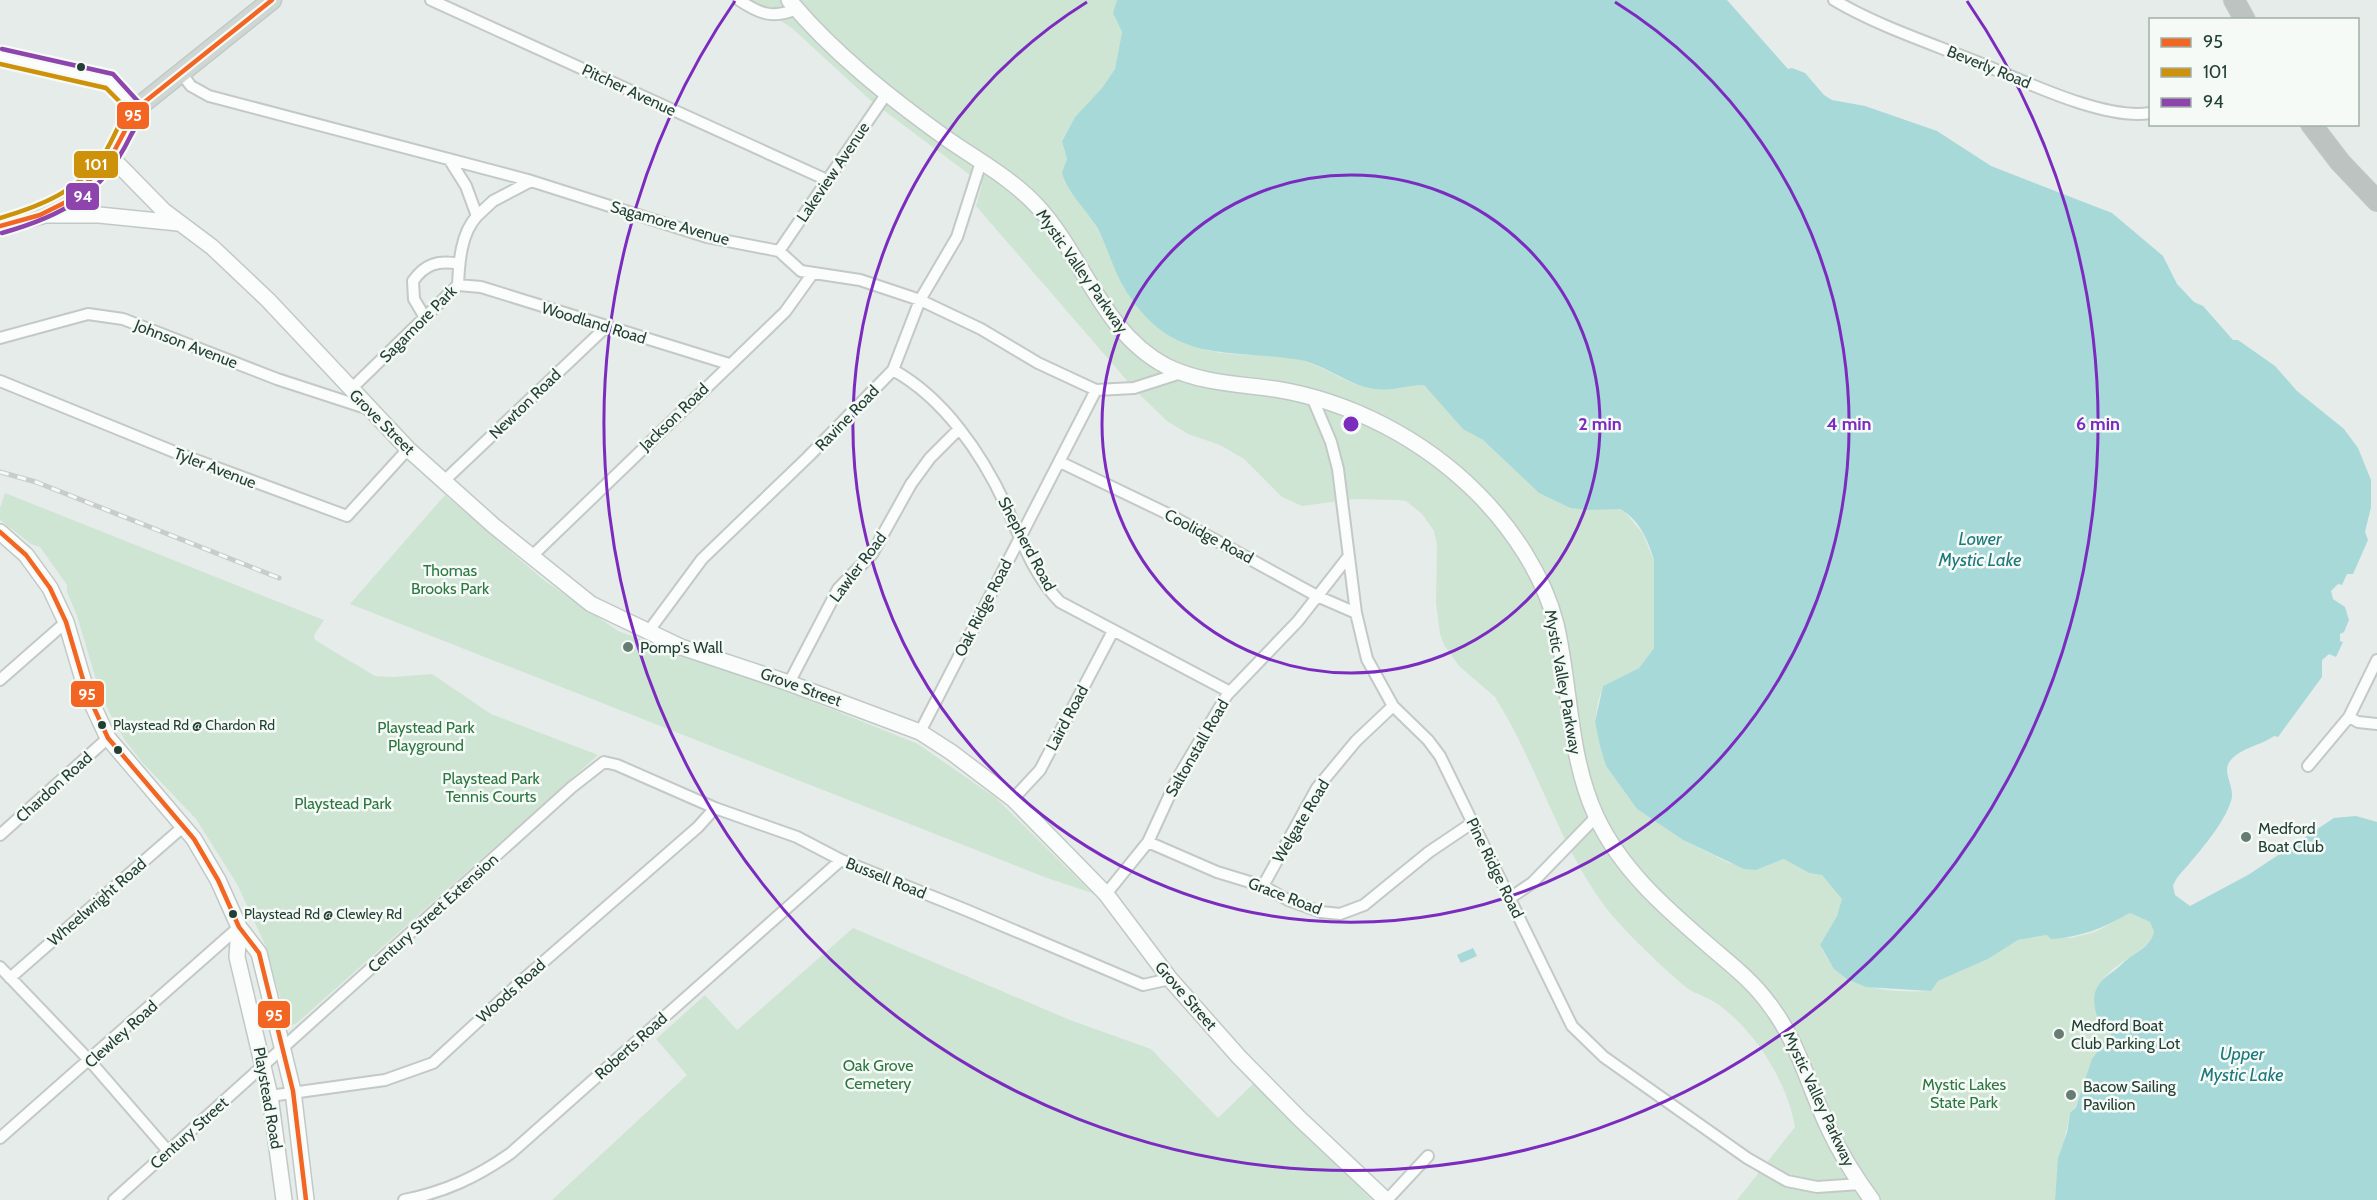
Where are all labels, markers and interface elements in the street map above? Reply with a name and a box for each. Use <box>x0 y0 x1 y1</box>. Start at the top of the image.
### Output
legend <box>2149 18 2359 126</box>
text: 95 <box>2203 31 2223 53</box>
street label: Beverly Road <box>1944 42 2034 92</box>
street label: Pitcher Avenue <box>579 60 679 120</box>
unlabelled marker <box>75 61 87 73</box>
text: 101 <box>2203 61 2227 83</box>
text: 94 <box>2203 91 2224 113</box>
line badge: 95 <box>116 101 150 130</box>
text: 95 <box>124 106 142 125</box>
street label: Lakeview Avenue <box>793 119 873 225</box>
line badge: 101 <box>73 150 119 179</box>
text: 101 <box>84 155 108 174</box>
line badge: 94 <box>65 182 100 211</box>
text: 94 <box>74 187 93 206</box>
street label: Sagamore Avenue <box>608 197 732 249</box>
street label: Mystic Valley Parkway <box>1032 205 1132 337</box>
street label: Sagamore Park <box>376 281 461 366</box>
street label: Woodland Road <box>539 298 649 348</box>
street label: Johnson Avenue <box>131 315 240 372</box>
street label: Newton Road <box>485 365 565 443</box>
street label: Jackson Road <box>635 379 713 455</box>
street label: Ravine Road <box>811 381 883 455</box>
street label: Grove Street <box>345 385 419 459</box>
text: 2 min <box>1578 413 1622 435</box>
text: 4 min <box>1826 413 1872 435</box>
text: 6 min <box>2076 413 2120 435</box>
centre of rings <box>1341 414 1361 434</box>
street label: Tyler Avenue <box>171 444 259 492</box>
street label: Shepherd Road <box>994 494 1060 594</box>
street label: Coolidge Road <box>1161 505 1257 567</box>
street label: Lawler Road <box>826 528 890 606</box>
water label: Lower Mystic Lake <box>1938 528 2021 571</box>
street label: Oak Ridge Road <box>950 556 1016 660</box>
park label: Thomas Brooks Park <box>411 561 490 598</box>
street label: Mystic Valley Parkway <box>1541 608 1585 756</box>
place label: Pomp's Wall <box>640 638 723 657</box>
marker: Pomp's Wall <box>621 640 635 654</box>
street label: Grove Street <box>758 664 845 711</box>
line badge: 95 <box>70 680 105 708</box>
street label: Laird Road <box>1042 682 1092 754</box>
text: 95 <box>78 685 96 704</box>
street label: Saltonstall Road <box>1161 696 1233 800</box>
place label: Playstead Rd @ Chardon Rd <box>113 716 275 734</box>
park label: Playstead Park Playground <box>377 718 476 755</box>
marker: Playstead Rd @ Chardon Rd <box>96 719 108 731</box>
unlabelled marker <box>112 744 124 756</box>
street label: Chardon Road <box>12 748 96 826</box>
park label: Playstead Park Tennis Courts <box>442 769 541 806</box>
street label: Welgate Road <box>1269 776 1333 866</box>
park label: Playstead Park <box>294 794 393 813</box>
street label: Pine Ridge Road <box>1462 815 1528 921</box>
place label: Medford Boat Club <box>2258 819 2324 856</box>
marker: Medford Boat Club <box>2239 830 2253 844</box>
street label: Century Street Extension <box>364 850 502 976</box>
street label: Bussell Road <box>843 853 929 903</box>
street label: Wheelwright Road <box>44 854 150 950</box>
street label: Grace Road <box>1246 873 1324 919</box>
place label: Playstead Rd @ Clewley Rd <box>244 905 402 923</box>
marker: Playstead Rd @ Clewley Rd <box>227 908 239 920</box>
street label: Woods Road <box>473 955 549 1027</box>
street label: Grove Street <box>1151 958 1221 1035</box>
street label: Clewley Road <box>81 996 161 1072</box>
line badge: 95 <box>257 1000 291 1029</box>
text: 95 <box>265 1006 283 1025</box>
street label: Roberts Road <box>591 1009 671 1083</box>
place label: Medford Boat Club Parking Lot <box>2071 1016 2181 1053</box>
marker: Medford Boat Club Parking Lot <box>2052 1027 2066 1041</box>
street label: Mystic Valley Parkway <box>1779 1028 1859 1170</box>
water label: Upper Mystic Lake <box>2200 1043 2283 1086</box>
street label: Playstead Road <box>250 1046 286 1150</box>
park label: Oak Grove Cemetery <box>843 1056 913 1093</box>
park label: Mystic Lakes State Park <box>1922 1075 2006 1112</box>
place label: Bacow Sailing Pavilion <box>2083 1077 2177 1114</box>
marker: Bacow Sailing Pavilion <box>2064 1088 2078 1102</box>
street label: Century Street <box>146 1093 232 1173</box>

